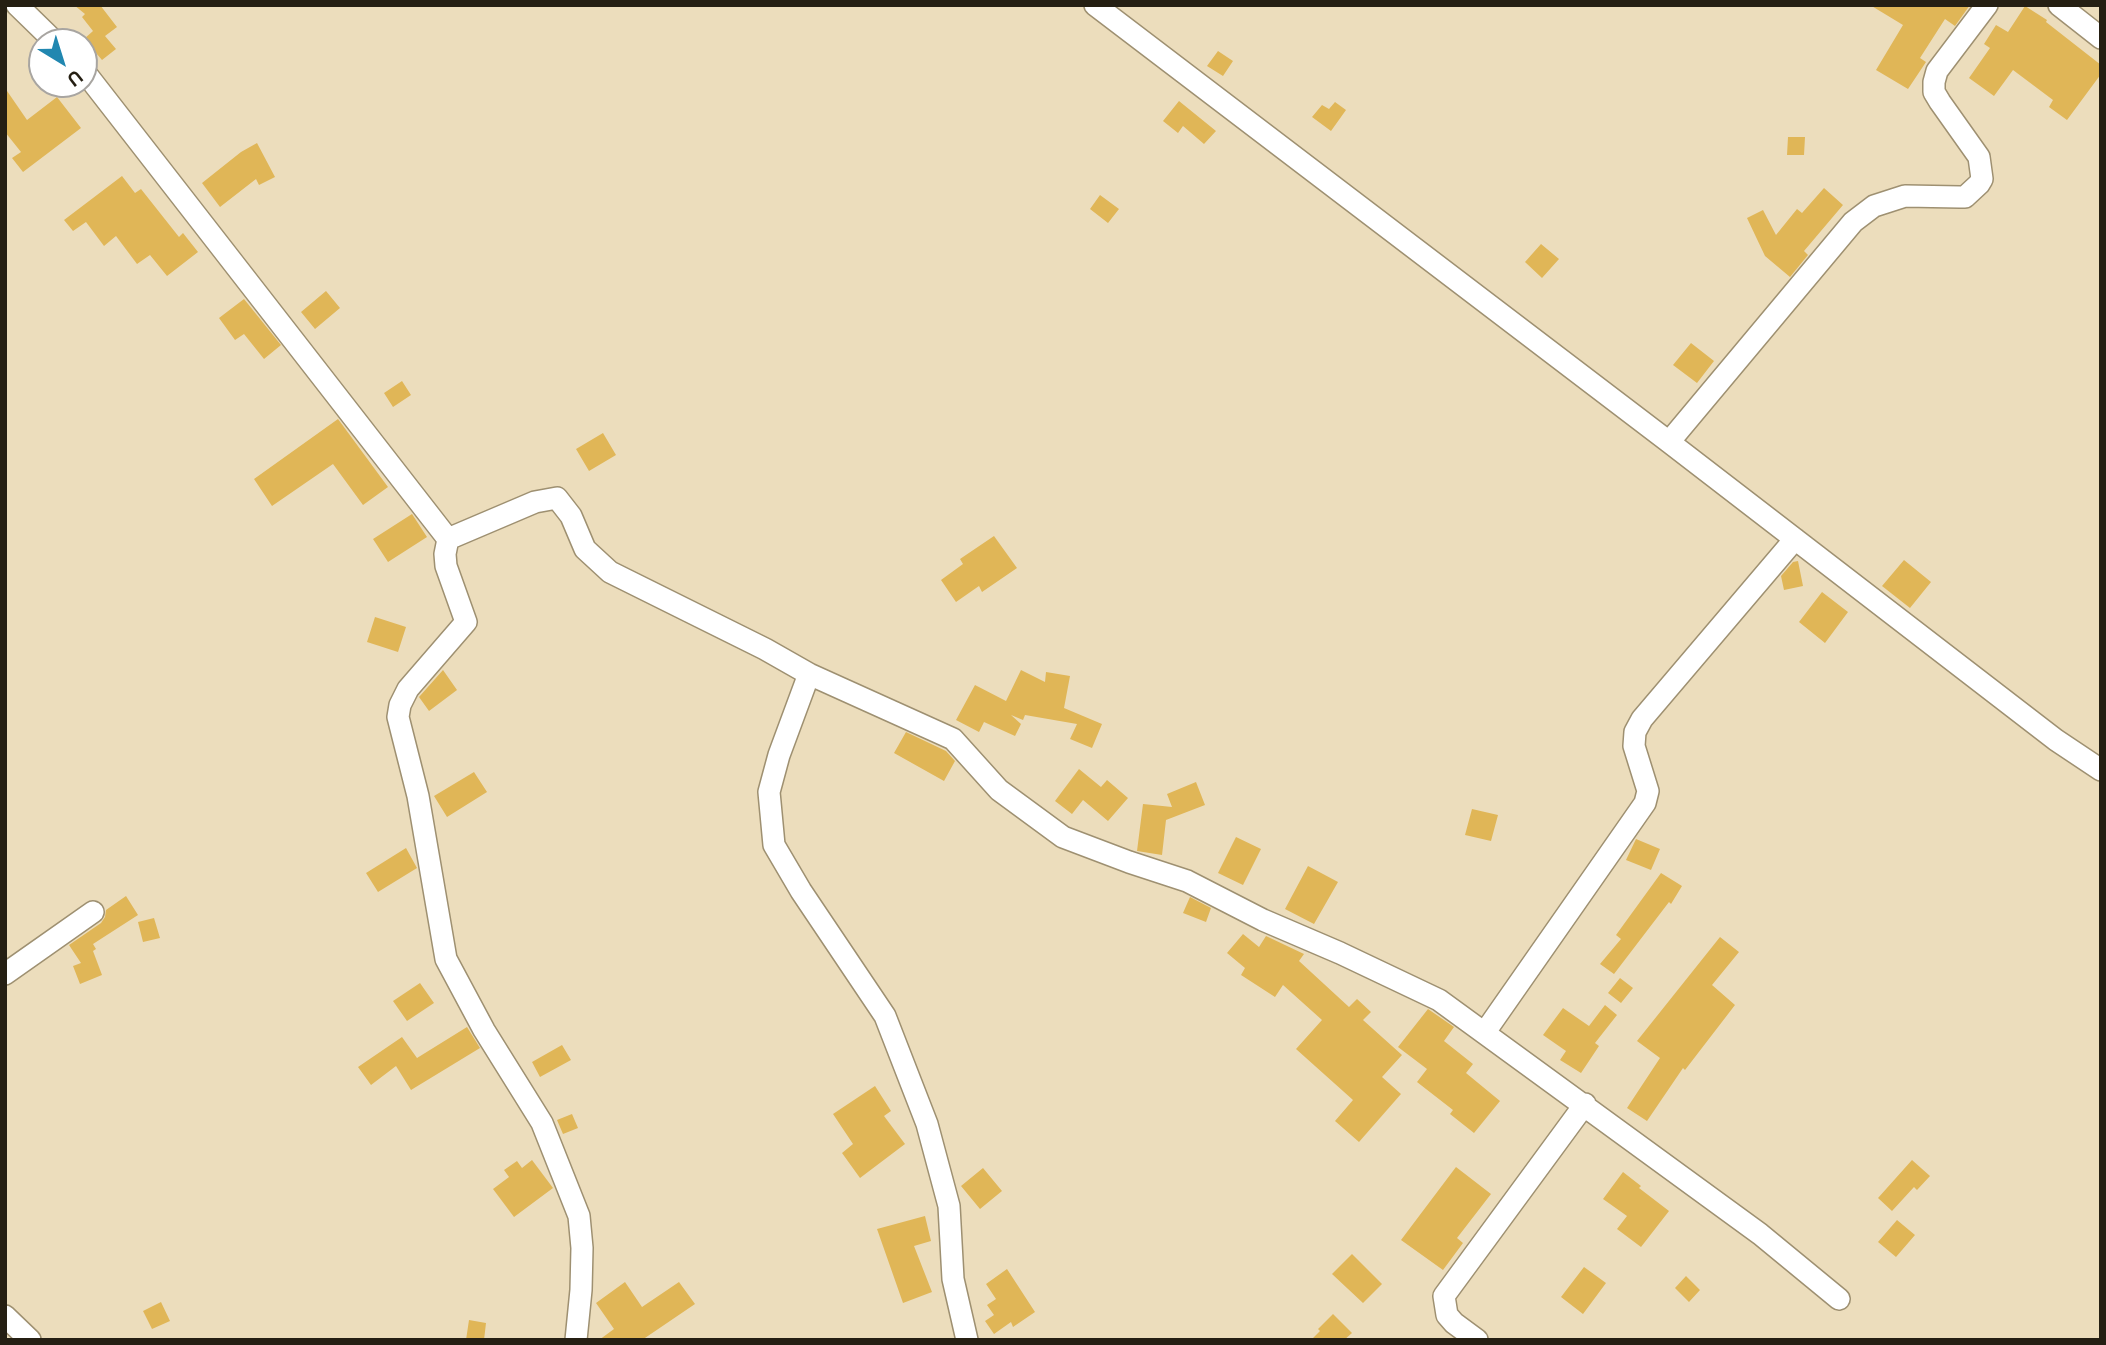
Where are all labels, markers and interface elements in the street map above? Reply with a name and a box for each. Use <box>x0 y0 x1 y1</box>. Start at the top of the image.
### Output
north arrow <box>28 28 98 98</box>
text: U <box>63 65 87 92</box>

